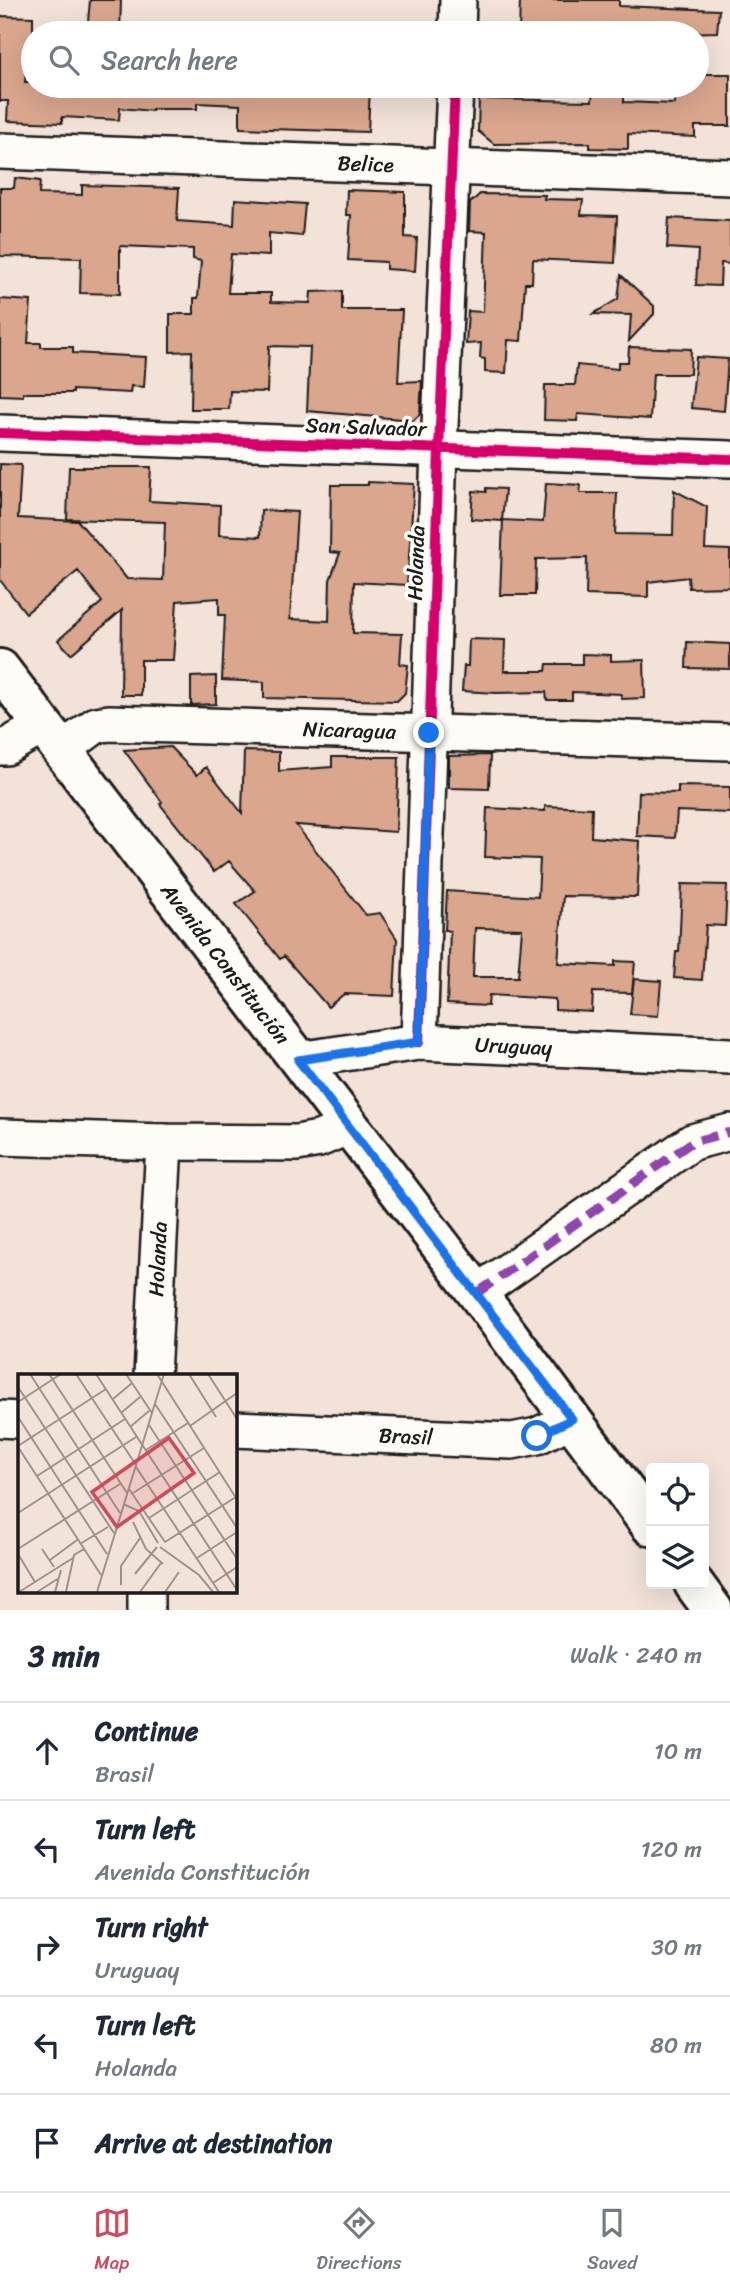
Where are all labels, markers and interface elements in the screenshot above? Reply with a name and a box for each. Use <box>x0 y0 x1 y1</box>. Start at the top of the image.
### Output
search box <box>21 21 709 98</box>
text: Search here <box>101 37 238 83</box>
icon: search <box>45 41 83 79</box>
street label: Belice <box>337 144 395 184</box>
street label: San Salvador <box>305 406 428 448</box>
street label: Holanda <box>396 524 436 601</box>
street label: Nicaragua <box>302 710 397 751</box>
route end <box>413 717 444 748</box>
street label: Avenida Constitución <box>150 873 300 1053</box>
street label: Uruguay <box>474 1026 553 1067</box>
street label: Holanda <box>137 1220 179 1298</box>
inset map <box>18 1374 236 1592</box>
street label: Brasil <box>378 1416 435 1457</box>
route start <box>521 1420 552 1451</box>
map controls <box>646 1463 709 1589</box>
button: locate <box>646 1463 709 1526</box>
button: layers <box>646 1526 709 1589</box>
text: 3 min <box>28 1629 100 1683</box>
text: Walk · 240 m <box>570 1635 702 1676</box>
text: Continue <box>95 1708 198 1754</box>
text: 10 m <box>654 1731 702 1772</box>
icon: ahead <box>28 1732 66 1770</box>
text: Brasil <box>95 1754 154 1795</box>
text: Turn left <box>95 1806 195 1852</box>
text: 120 m <box>641 1829 702 1870</box>
icon: left <box>28 1830 66 1868</box>
text: Avenida Constitución <box>95 1852 310 1893</box>
text: Turn right <box>95 1904 208 1950</box>
text: 30 m <box>651 1927 702 1968</box>
icon: right <box>28 1928 66 1966</box>
text: Uruguay <box>95 1950 179 1991</box>
text: Turn left <box>95 2002 195 2048</box>
text: 80 m <box>650 2025 702 2066</box>
icon: left <box>28 2026 66 2064</box>
text: Holanda <box>95 2048 177 2089</box>
text: Arrive at destination <box>95 2120 332 2166</box>
icon: arrive <box>28 2124 66 2162</box>
tab: Map <box>93 2204 131 2279</box>
tab: Directions <box>316 2204 402 2279</box>
tab: Saved <box>587 2204 637 2279</box>

